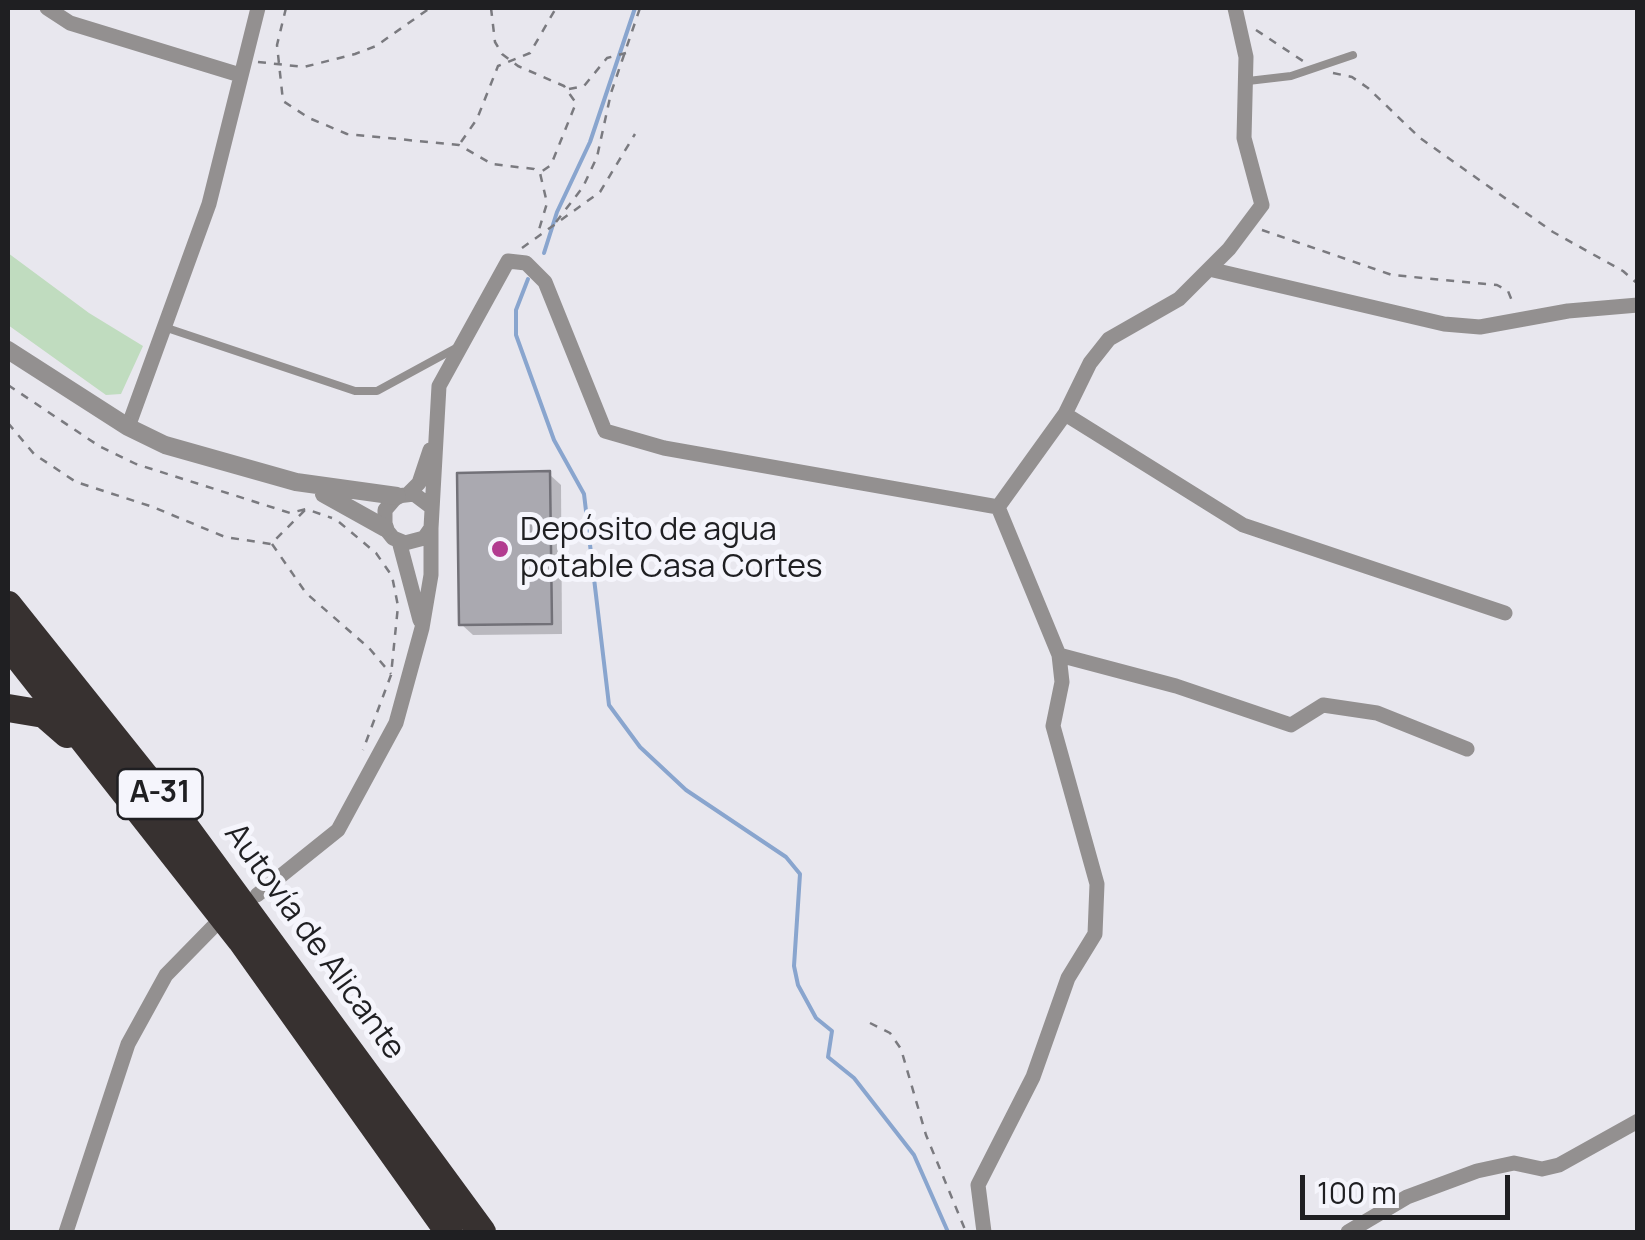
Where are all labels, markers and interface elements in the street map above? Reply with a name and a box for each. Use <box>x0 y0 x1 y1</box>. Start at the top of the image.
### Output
place label: Depósito de agua potable Casa Cortes <box>520 512 823 587</box>
marker: Depósito de agua potable Casa Cortes <box>489 538 511 560</box>
road number: A-31 <box>118 769 202 819</box>
street label: Autovía de Alicante <box>216 817 412 1067</box>
scale bar <box>1305 1155 1515 1217</box>
text: 100 m <box>1317 1172 1397 1213</box>

